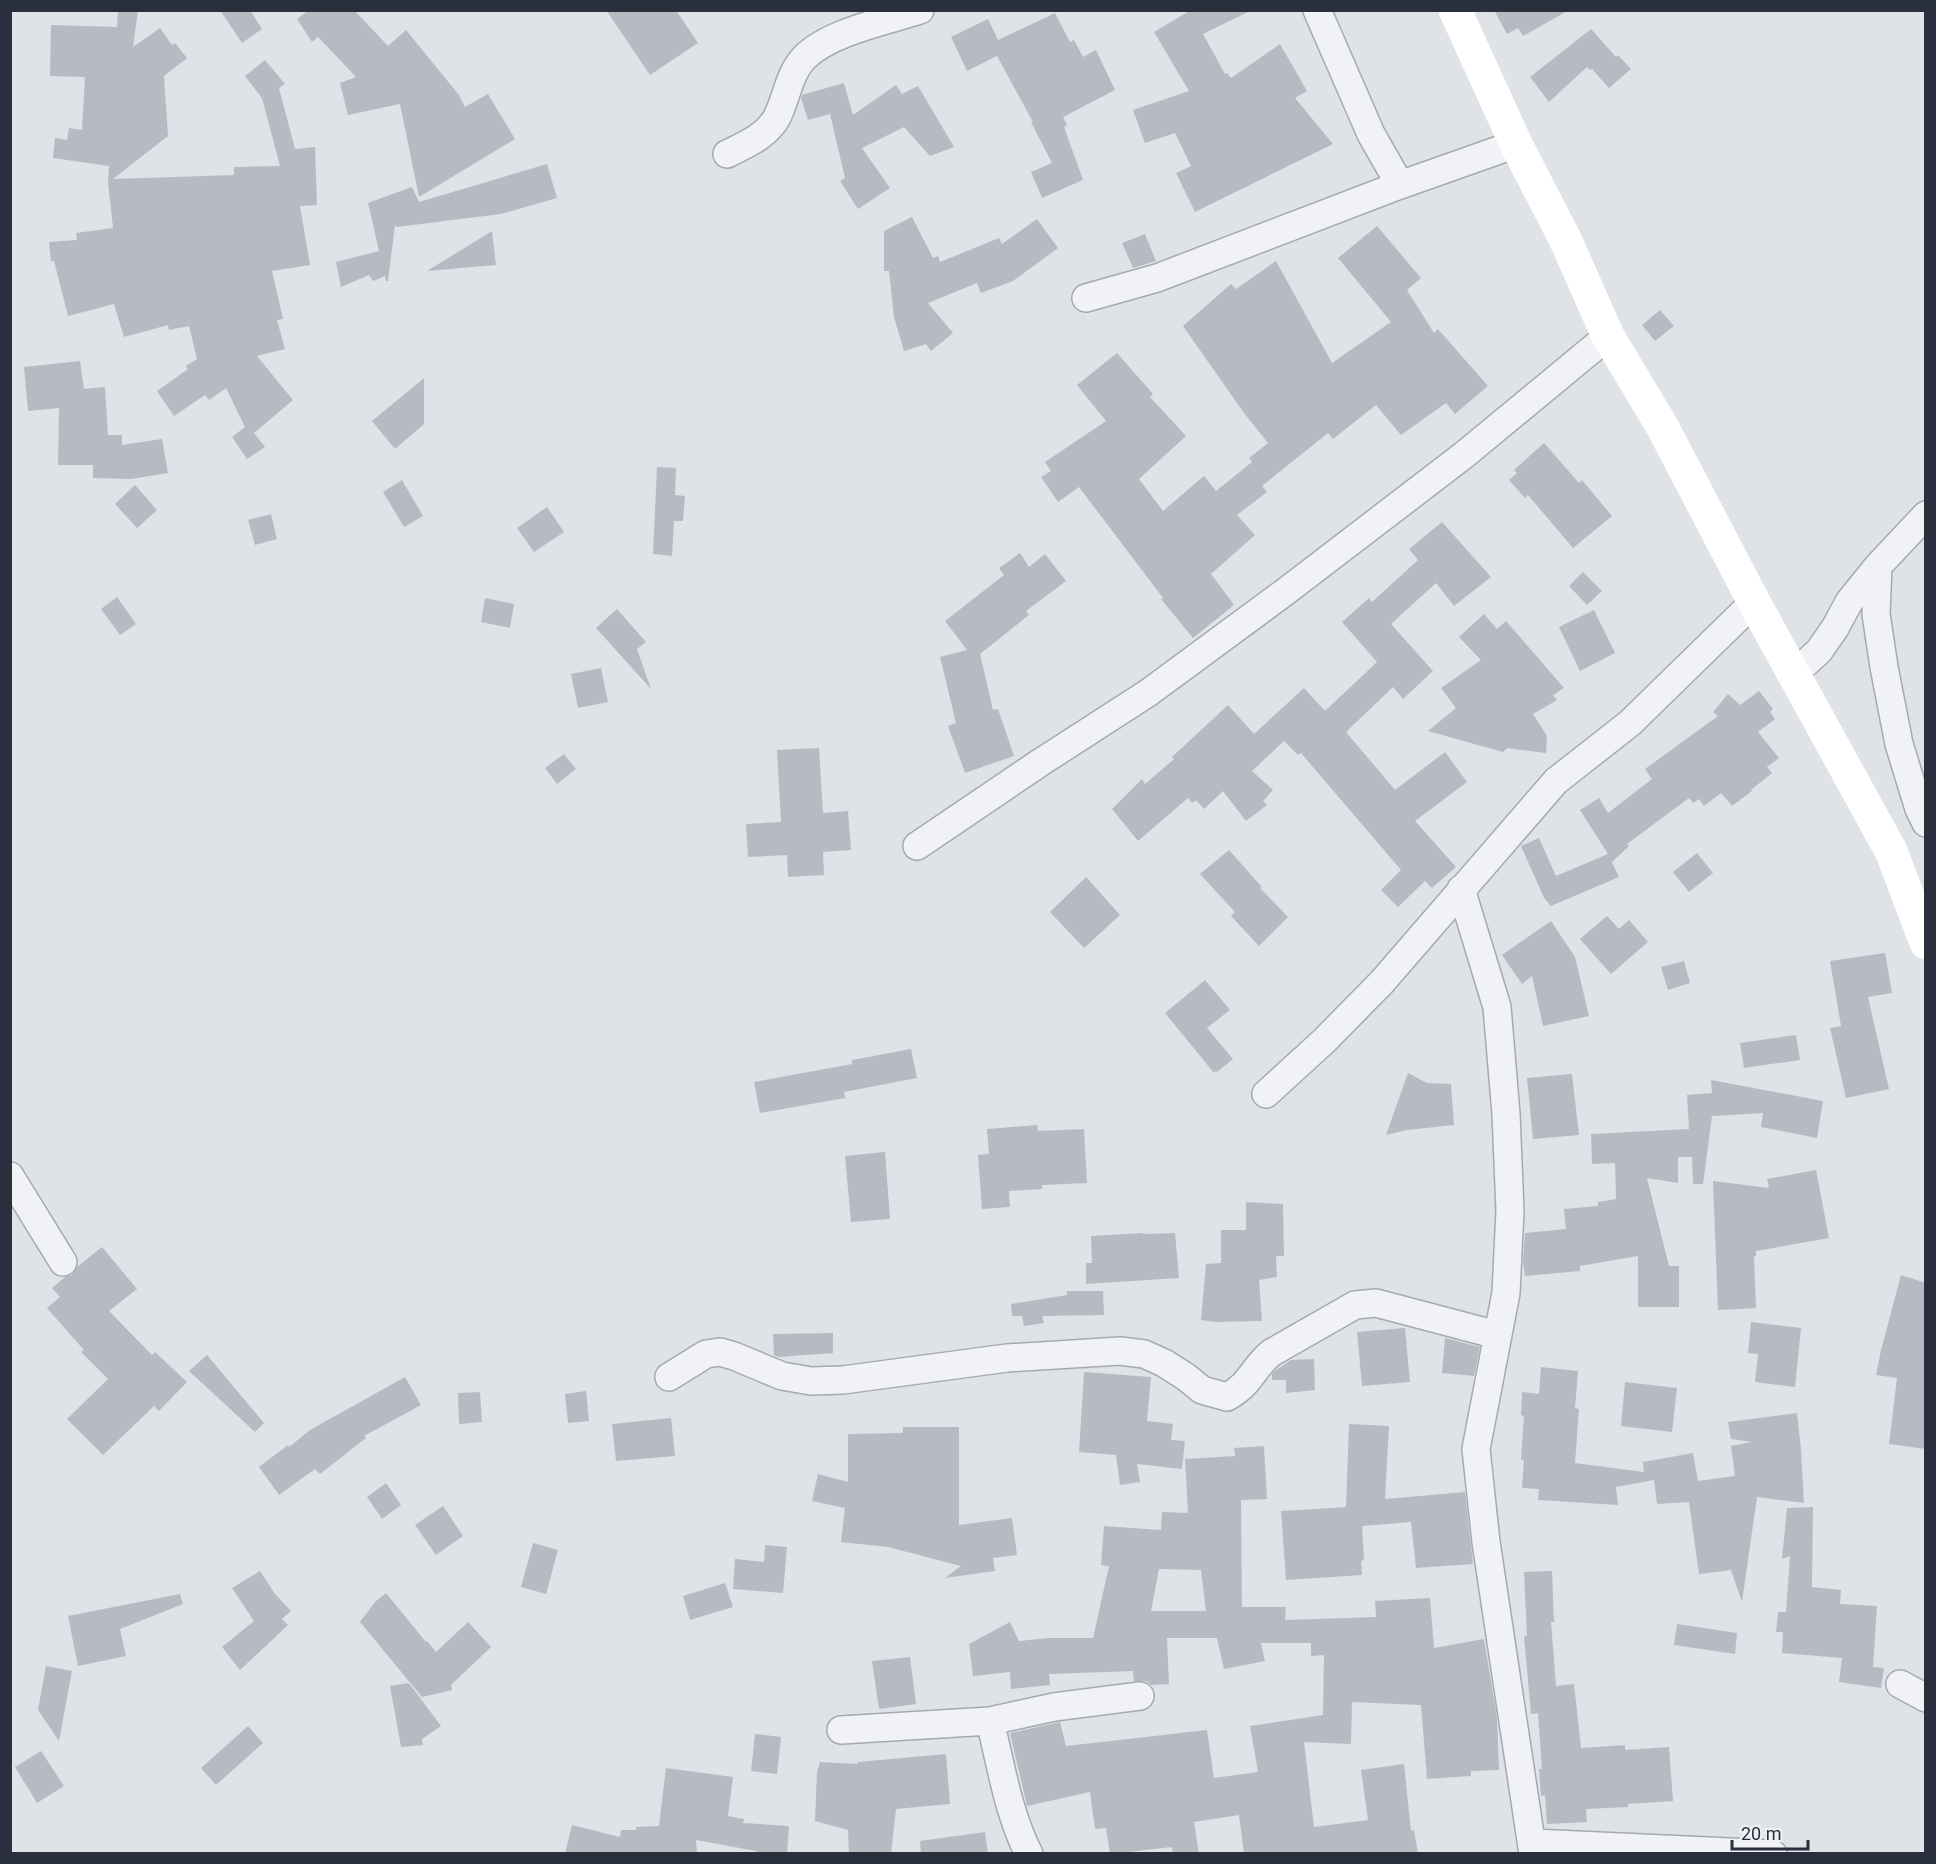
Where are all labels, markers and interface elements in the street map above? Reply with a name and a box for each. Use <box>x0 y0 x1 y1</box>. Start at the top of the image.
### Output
scale bar <box>1732 1813 1808 1851</box>
text: 20 m <box>1741 1823 1781 1844</box>

